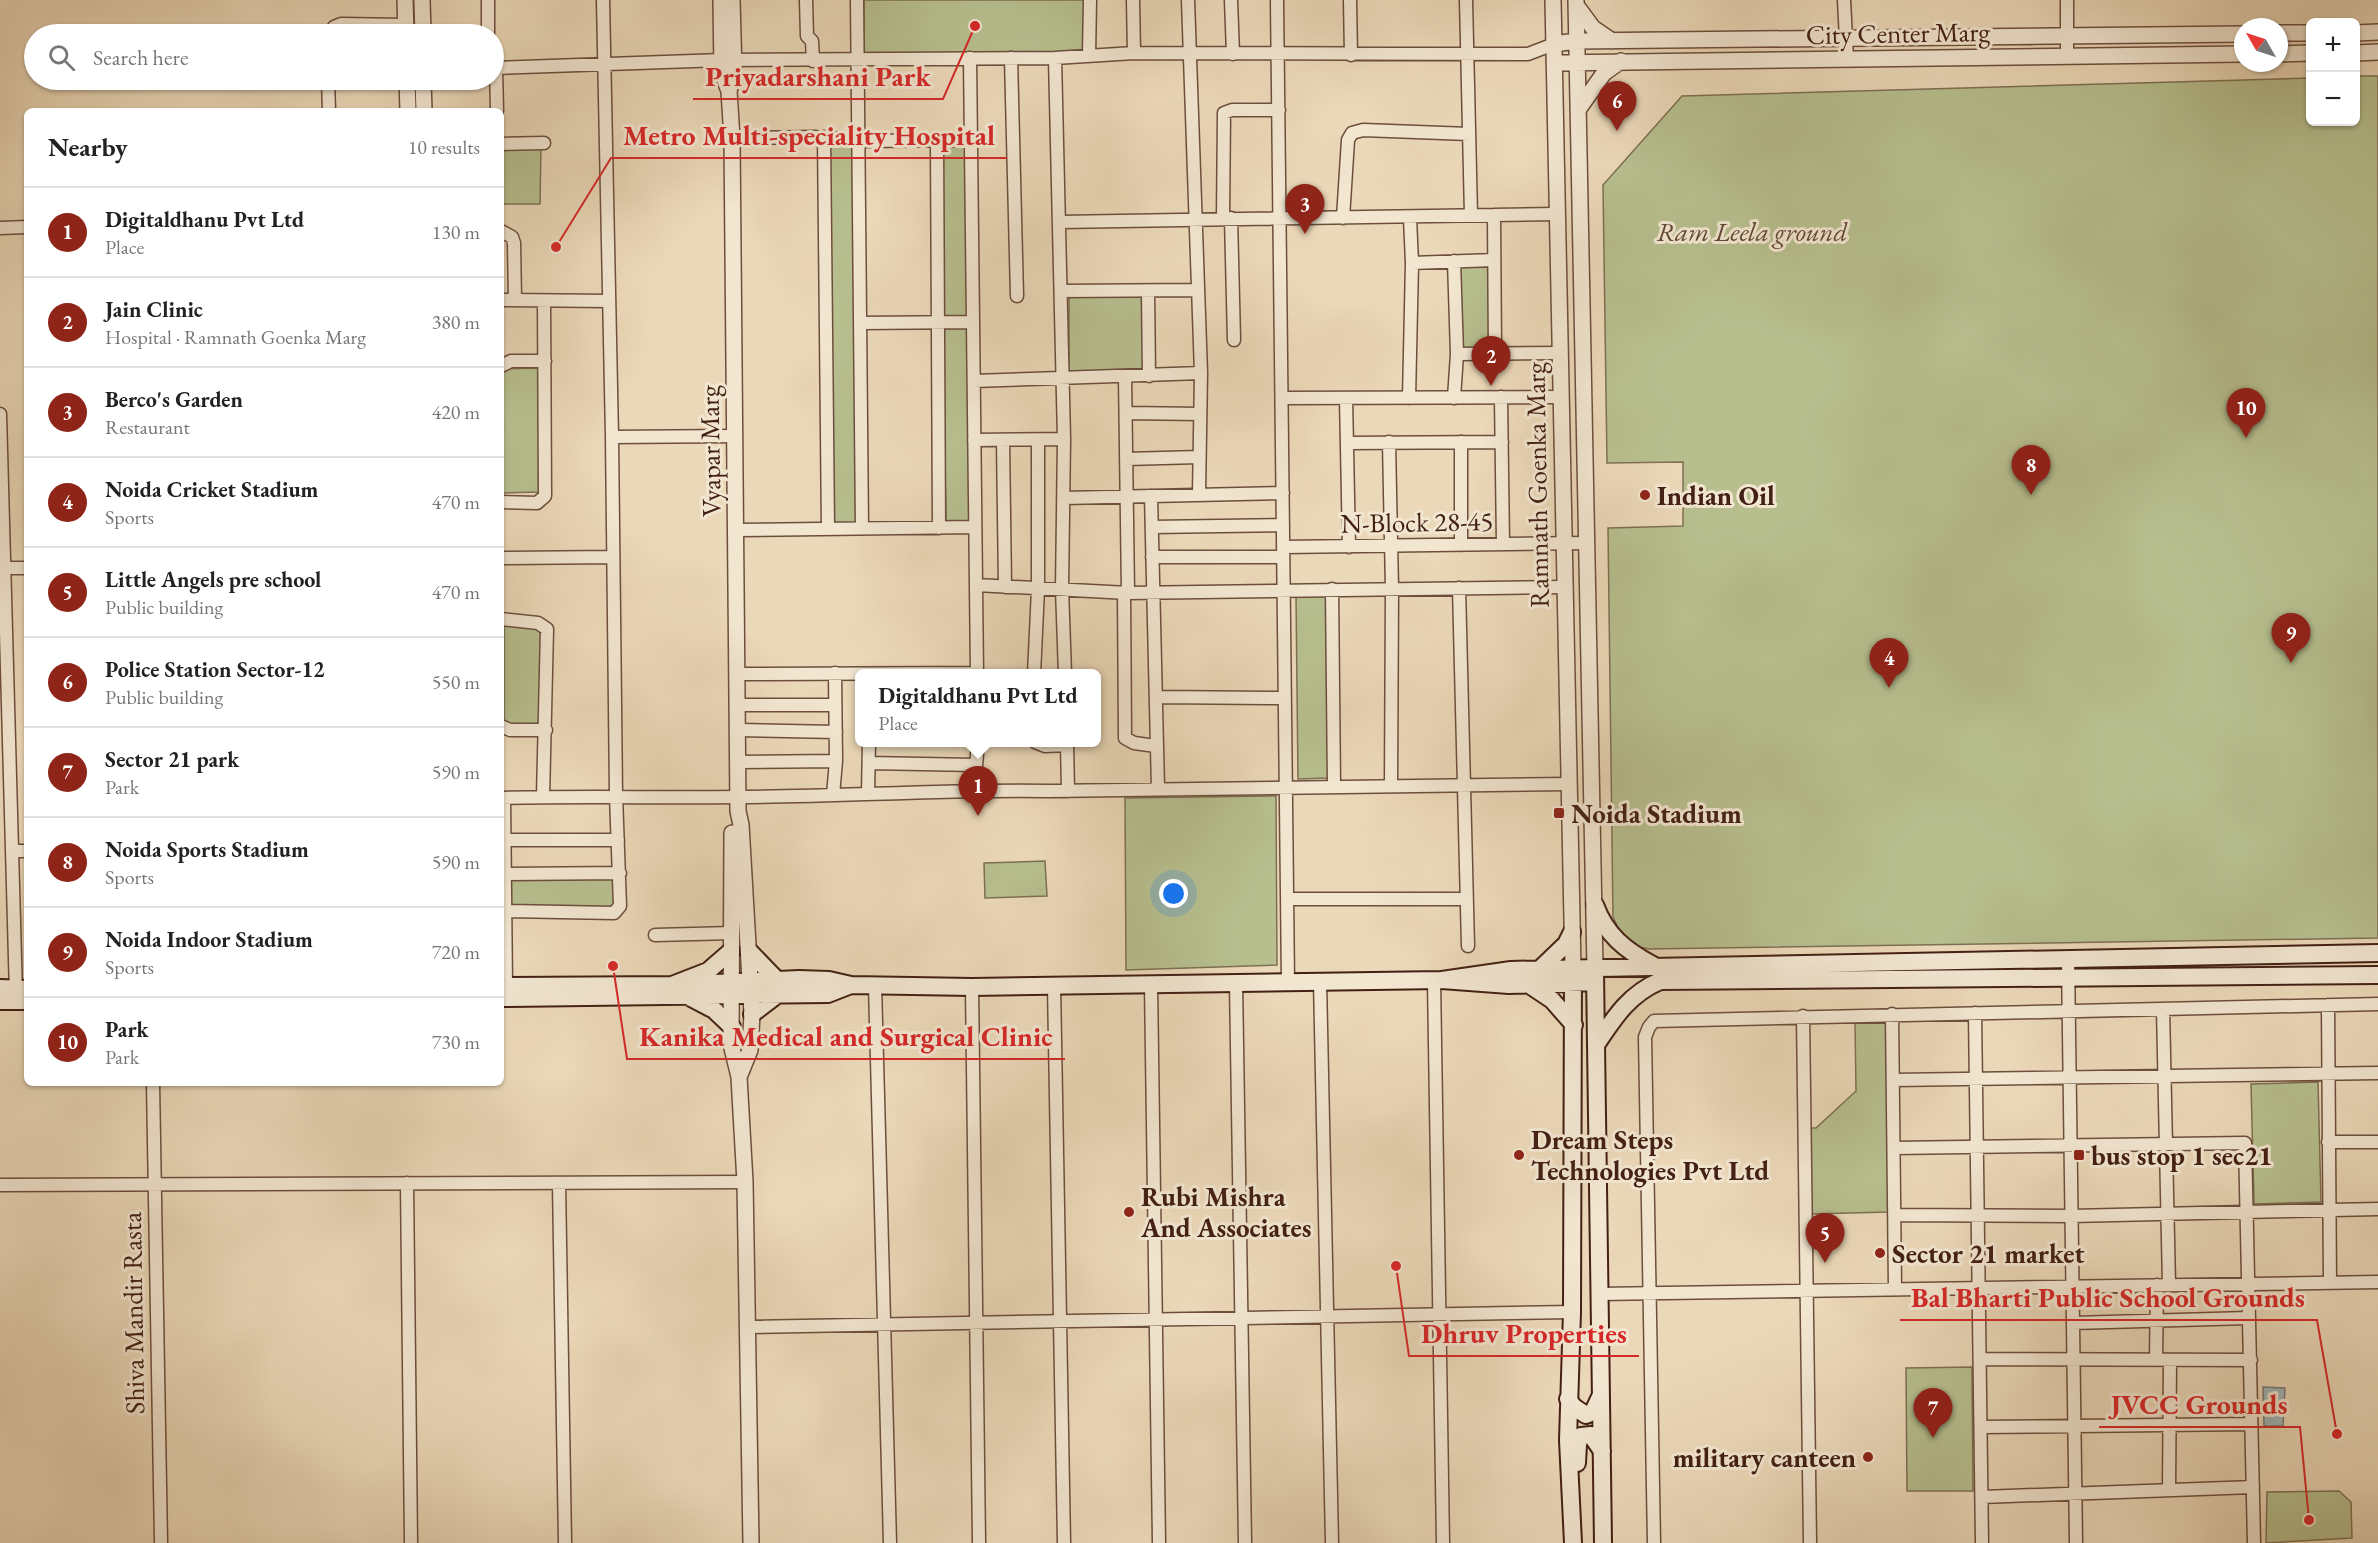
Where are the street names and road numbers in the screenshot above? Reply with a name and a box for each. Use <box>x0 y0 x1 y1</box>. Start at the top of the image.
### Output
street label: City Center Marg <box>1806 14 1991 52</box>
street label: Ramnath Goenka Marg <box>1517 362 1557 608</box>
street label: Vyapar Marg <box>691 385 729 517</box>
street label: N-Block 28-45 <box>1340 503 1494 541</box>
street label: Shiva Mandir Rasta <box>114 1211 152 1414</box>

